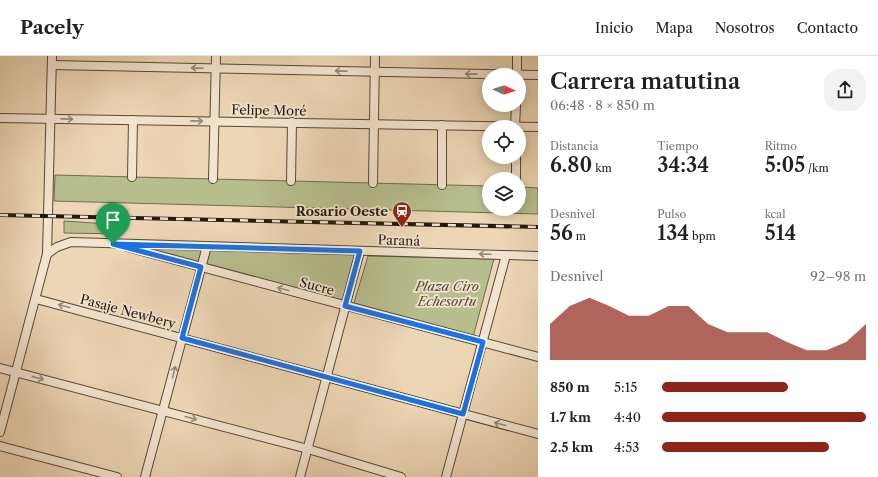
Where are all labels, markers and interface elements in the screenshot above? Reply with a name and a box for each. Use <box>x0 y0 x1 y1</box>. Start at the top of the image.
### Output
text: Pacely <box>20 16 84 39</box>
text: Inicio <box>595 19 633 37</box>
text: Mapa <box>655 19 693 37</box>
text: Nosotros <box>715 19 775 37</box>
text: Contacto <box>797 19 858 37</box>
one-way arrow <box>191 64 204 72</box>
one-way arrow <box>335 67 348 75</box>
north arrow <box>482 68 526 112</box>
map controls <box>482 68 526 216</box>
text: Carrera matutina <box>550 68 740 95</box>
button: share <box>824 69 866 111</box>
one-way arrow <box>465 70 478 78</box>
text: 06:48 · 8 × 850 m <box>550 97 655 113</box>
street label: Felipe Moré <box>231 101 307 119</box>
one-way arrow <box>60 115 73 123</box>
one-way arrow <box>190 117 203 125</box>
button: locate <box>482 120 526 164</box>
text: Distancia <box>550 139 599 153</box>
text: Tiempo <box>657 139 699 153</box>
text: Ritmo <box>765 139 797 153</box>
text: 6.80 <box>550 153 592 177</box>
text: 34:34 <box>657 153 709 177</box>
text: 5:05 <box>765 153 805 177</box>
text: km <box>592 161 612 175</box>
text: /km <box>805 161 829 175</box>
button: layers <box>482 172 526 216</box>
station icon: Rosario Oeste <box>391 200 413 228</box>
pin <box>96 203 130 244</box>
place label: Rosario Oeste <box>296 203 388 219</box>
text: Desnivel <box>550 207 595 221</box>
text: Pulso <box>657 207 686 221</box>
text: kcal <box>765 207 785 221</box>
icon: arrive <box>102 209 124 231</box>
text: 56 <box>550 221 573 245</box>
text: 134 <box>657 221 689 245</box>
text: 514 <box>765 221 796 245</box>
text: m <box>573 229 586 243</box>
text: bpm <box>689 229 716 243</box>
street label: Paraná <box>377 231 421 249</box>
one-way arrow <box>479 250 492 258</box>
text: Desnivel <box>550 268 603 284</box>
text: 92–98 m <box>810 268 866 284</box>
street label: Sucre <box>298 274 336 298</box>
park label: Plaza Ciro Echesortu <box>414 278 479 309</box>
one-way arrow <box>276 285 289 292</box>
street label: Pasaje Newbery <box>78 291 178 332</box>
one-way arrow <box>58 302 71 309</box>
one-way arrow <box>170 366 178 379</box>
one-way arrow <box>31 375 44 382</box>
text: 850 m <box>550 379 590 395</box>
text: 5:15 <box>614 379 637 395</box>
text: 1.7 km <box>550 409 591 425</box>
text: 4:40 <box>614 409 641 425</box>
one-way arrow <box>184 415 197 423</box>
one-way arrow <box>494 420 507 427</box>
text: 2.5 km <box>550 439 593 455</box>
text: 4:53 <box>614 439 639 455</box>

